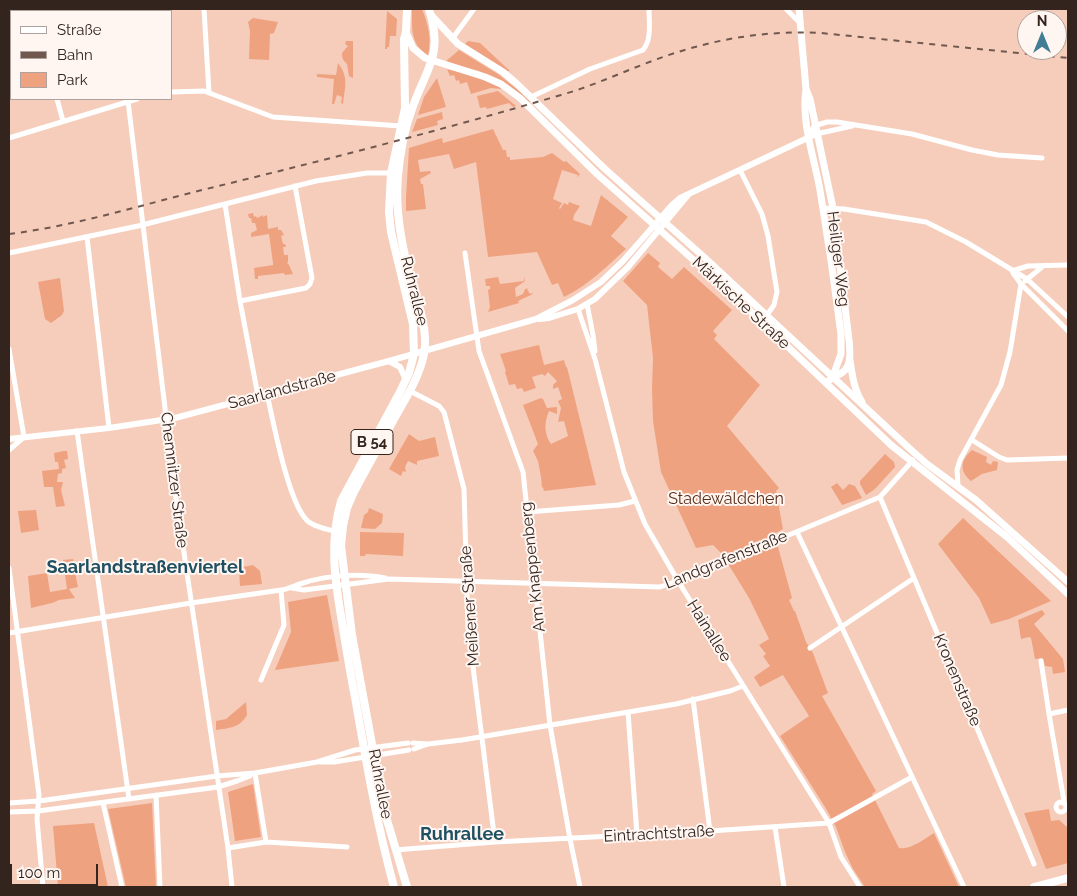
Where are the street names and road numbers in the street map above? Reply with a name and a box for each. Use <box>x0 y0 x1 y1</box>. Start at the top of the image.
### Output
street label: Heiliger Weg <box>823 210 853 308</box>
street label: Märkische Straße <box>688 253 794 353</box>
street label: Ruhrallee <box>396 254 432 328</box>
street label: Saarlandstraße <box>226 366 338 414</box>
street label: Chemnitzer Straße <box>156 411 192 549</box>
road number: B 54 <box>351 430 393 454</box>
street label: Am Knappenberg <box>517 501 549 633</box>
street label: Landgrafenstraße <box>662 527 790 593</box>
street label: Meißener Straße <box>456 545 484 667</box>
street label: Hainallee <box>682 596 736 666</box>
street label: Kronenstraße <box>929 631 985 729</box>
street label: Ruhrallee <box>364 747 396 821</box>
street label: Eintrachtstraße <box>603 822 715 846</box>

